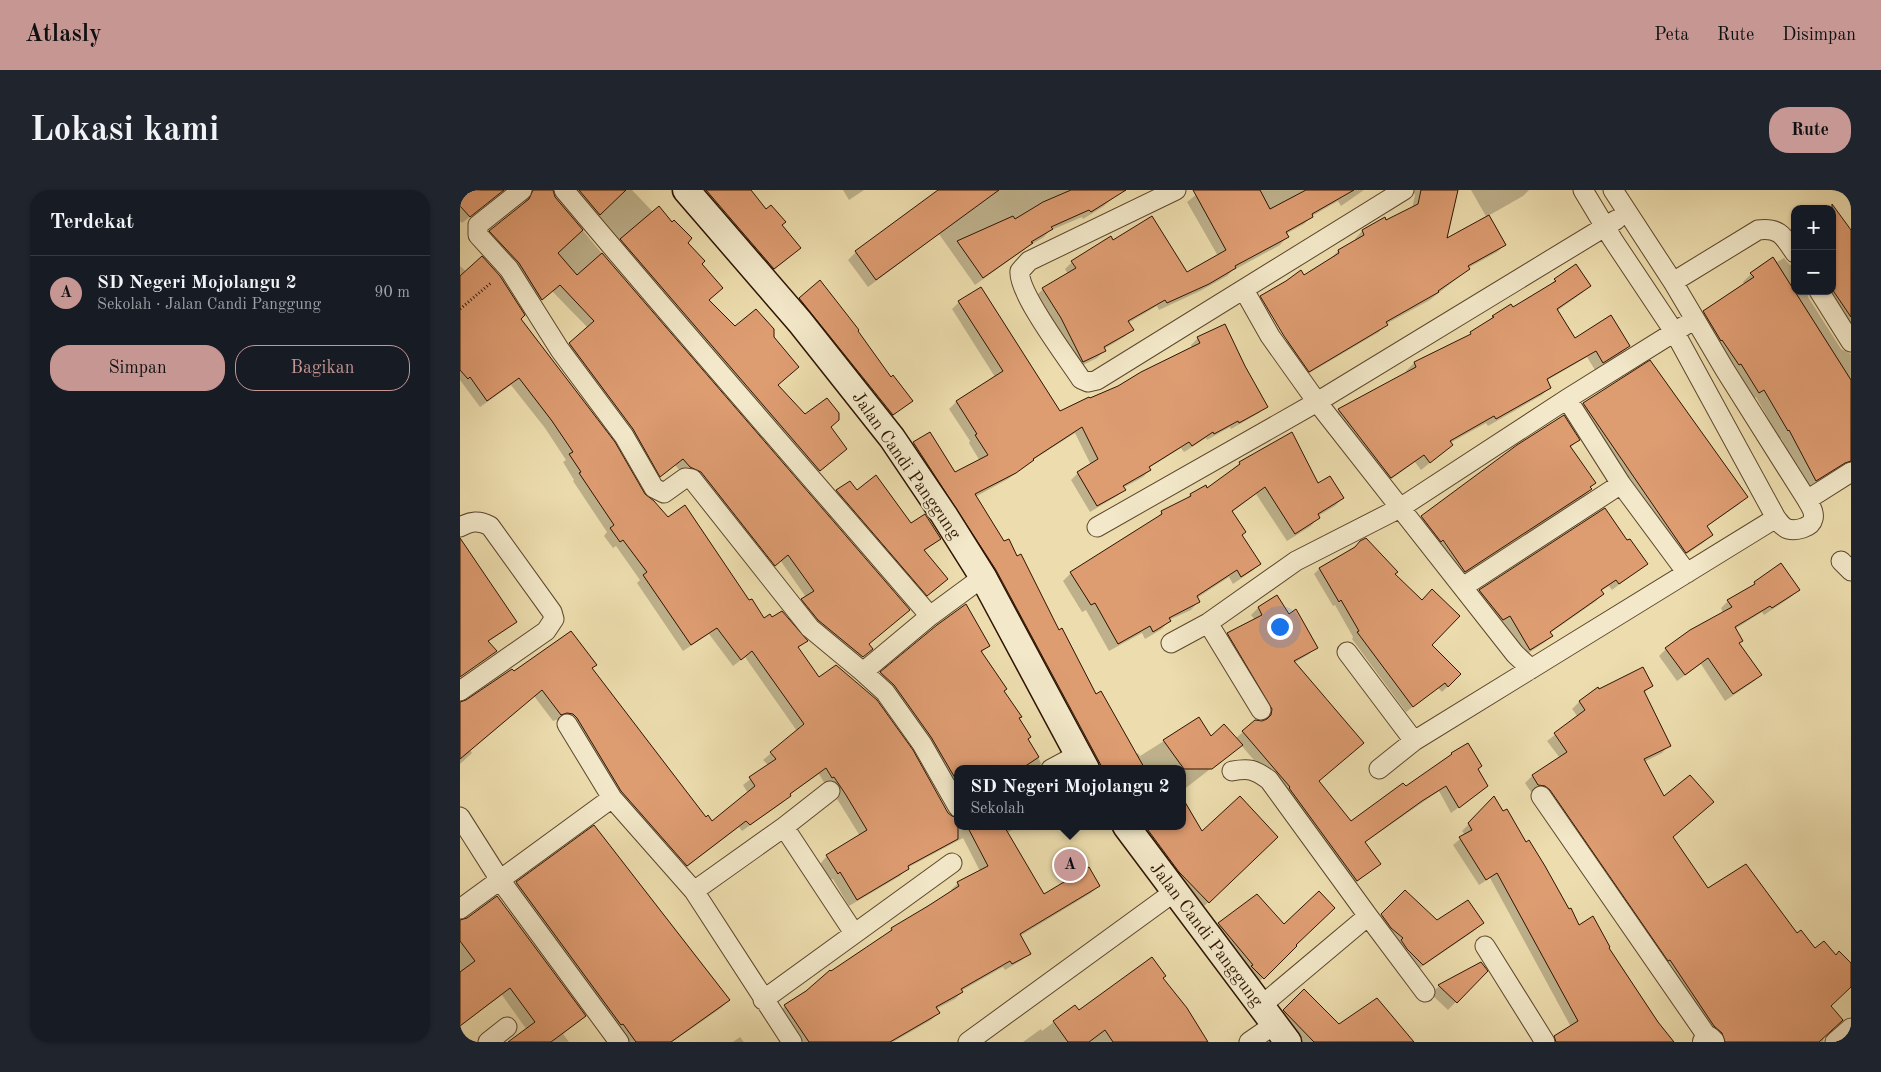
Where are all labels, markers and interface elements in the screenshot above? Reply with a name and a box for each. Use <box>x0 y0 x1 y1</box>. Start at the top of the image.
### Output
text: Atlasly <box>25 23 102 47</box>
text: Peta <box>1654 26 1689 44</box>
text: Rute <box>1717 26 1754 44</box>
text: Disimpan <box>1782 26 1856 44</box>
button: Rute <box>1769 107 1851 153</box>
text: Lokasi kami <box>30 113 219 148</box>
map controls <box>1791 205 1836 295</box>
button: + <box>1791 205 1836 250</box>
text: Terdekat <box>50 212 134 233</box>
button: − <box>1791 250 1836 295</box>
text: SD Negeri Mojolangu 2 <box>97 274 297 293</box>
text: A <box>60 285 72 301</box>
text: 90 m <box>374 285 410 301</box>
text: Sekolah · Jalan Candi Panggung <box>97 297 321 313</box>
button: Simpan <box>50 345 225 391</box>
button: Bagikan <box>235 345 410 391</box>
street label: Jalan Candi Panggung <box>848 388 964 543</box>
your location <box>1267 614 1293 640</box>
popup <box>954 765 1186 830</box>
text: SD Negeri Mojolangu 2 <box>970 778 1170 797</box>
text: Sekolah <box>970 801 1025 817</box>
pin: A <box>1054 846 1086 884</box>
street label: Jalan Candi Panggung <box>1146 859 1266 1010</box>

